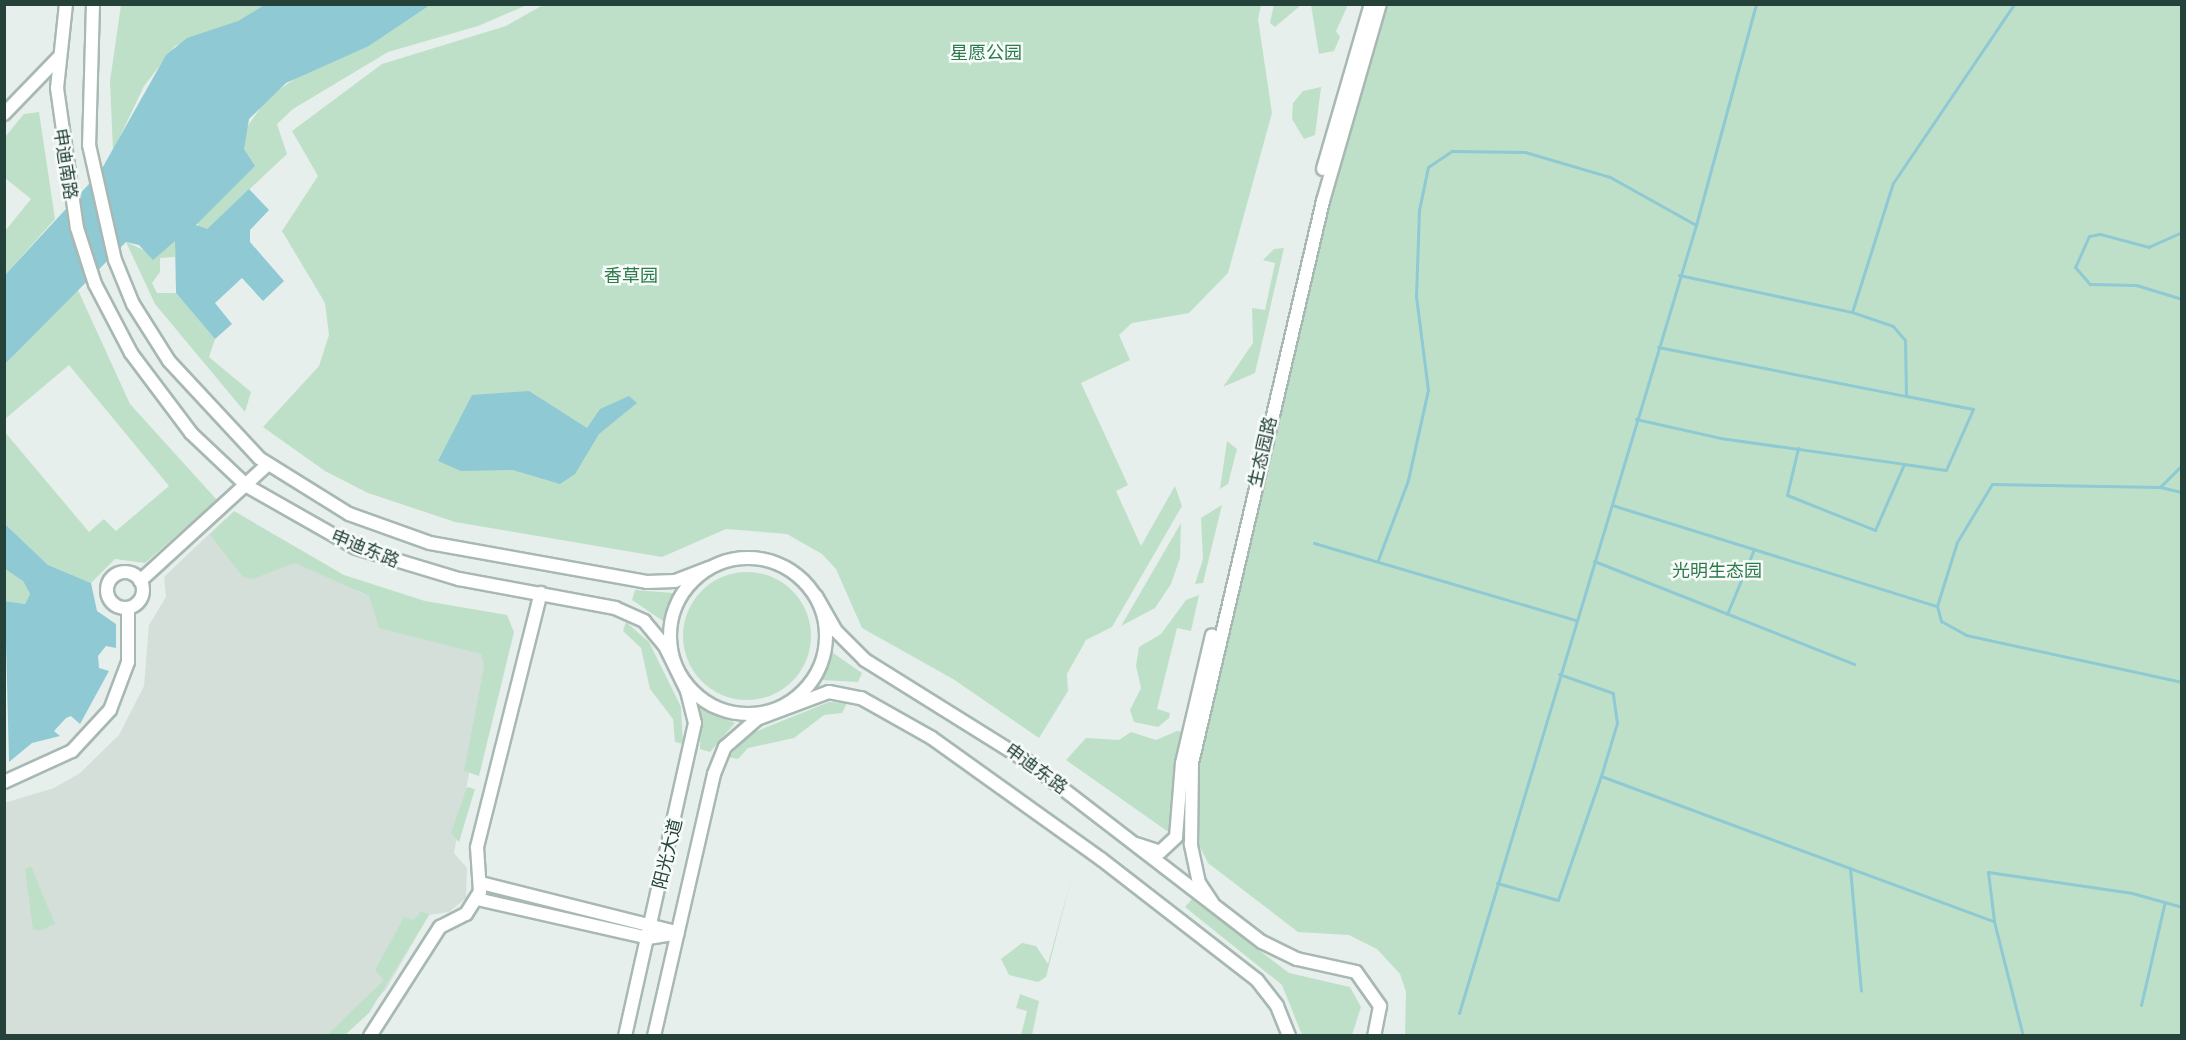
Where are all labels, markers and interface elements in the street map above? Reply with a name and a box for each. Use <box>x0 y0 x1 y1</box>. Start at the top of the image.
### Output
park label: 星愿公园 <box>950 42 1022 64</box>
street label: 申迪南路 <box>49 127 81 201</box>
park label: 香草园 <box>604 265 658 287</box>
street label: 生态园路 <box>1244 414 1282 490</box>
street label: 申迪东路 <box>328 526 402 572</box>
park label: 光明生态园 <box>1672 560 1762 582</box>
street label: 申迪东路 <box>1001 739 1071 799</box>
street label: 阳光大道 <box>649 816 687 892</box>

